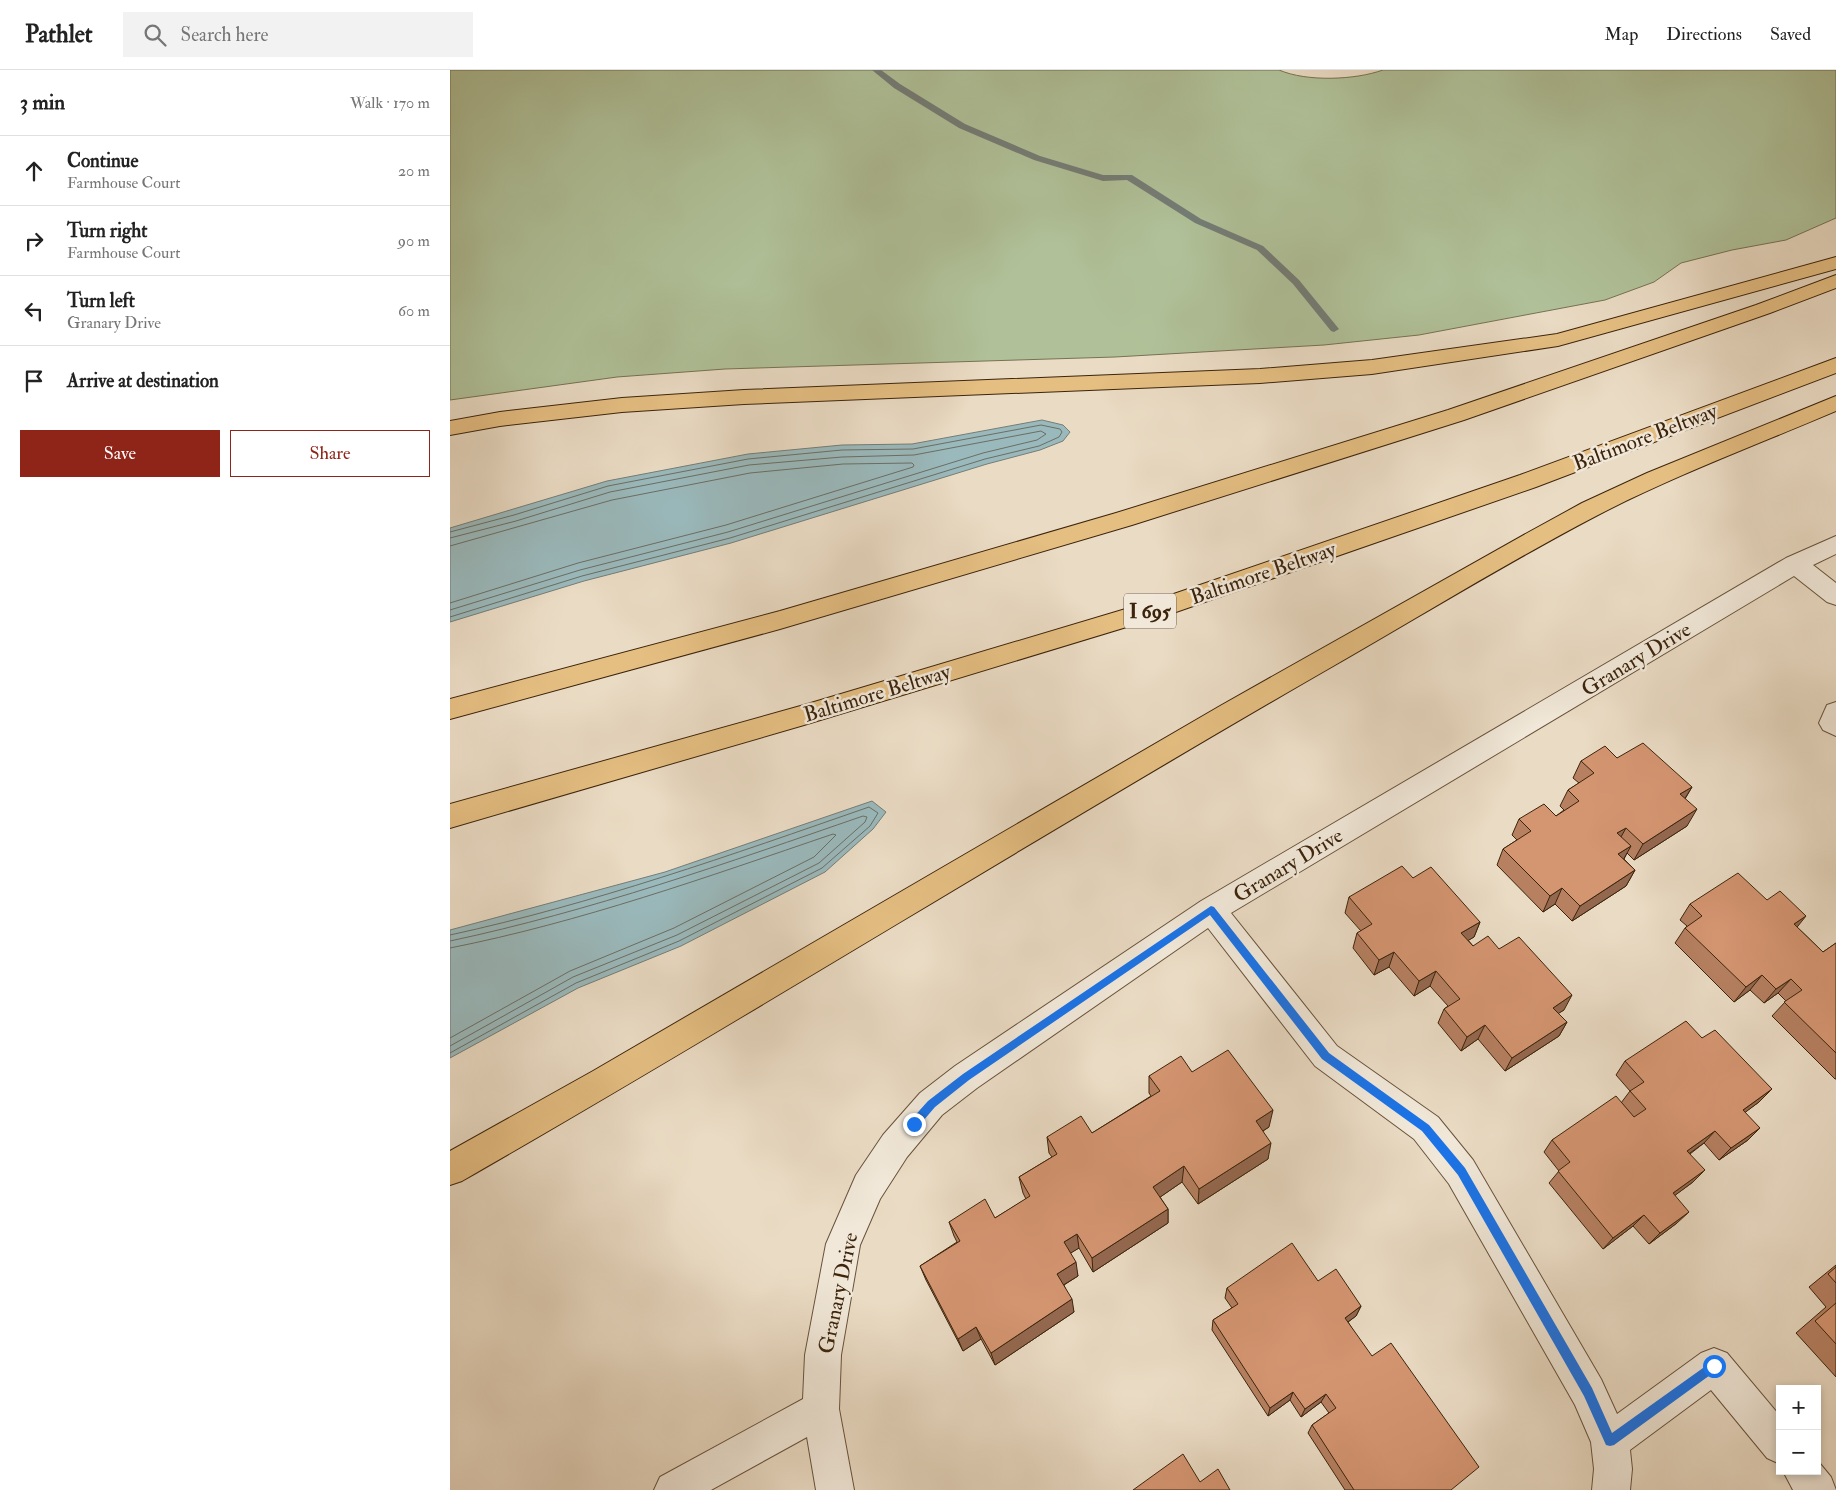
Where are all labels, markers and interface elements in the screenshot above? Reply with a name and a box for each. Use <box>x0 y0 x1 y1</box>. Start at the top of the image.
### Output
search box <box>123 12 473 57</box>
text: Pathlet <box>25 19 93 50</box>
icon: search <box>141 21 169 49</box>
text: Search here <box>181 23 268 47</box>
text: Map <box>1605 23 1638 46</box>
text: Directions <box>1666 23 1742 46</box>
text: Saved <box>1770 23 1811 46</box>
text: 3 min <box>20 89 65 116</box>
text: Walk · 170 m <box>350 93 430 113</box>
text: Continue <box>67 149 138 173</box>
icon: ahead <box>20 157 48 185</box>
text: 20 m <box>398 161 430 181</box>
text: Farmhouse Court <box>67 173 180 193</box>
text: Turn right <box>67 219 147 243</box>
icon: right <box>20 227 48 255</box>
text: 90 m <box>398 231 430 251</box>
text: Farmhouse Court <box>67 243 180 263</box>
text: Turn left <box>67 289 135 313</box>
icon: left <box>20 297 48 325</box>
text: 60 m <box>398 301 430 321</box>
text: Granary Drive <box>67 313 161 333</box>
icon: arrive <box>20 367 48 395</box>
text: Arrive at destination <box>67 369 219 393</box>
street label: Baltimore Beltway <box>1569 397 1722 477</box>
button: Save <box>20 430 220 477</box>
button: Share <box>230 430 430 477</box>
street label: Baltimore Beltway <box>1187 536 1340 611</box>
road number: I 695 <box>1124 594 1176 628</box>
street label: Granary Drive <box>1577 616 1696 703</box>
street label: Baltimore Beltway <box>800 658 955 729</box>
street label: Granary Drive <box>1229 822 1348 909</box>
route end <box>903 1113 926 1136</box>
street label: Granary Drive <box>812 1230 865 1356</box>
route start <box>1703 1355 1726 1378</box>
map controls <box>1776 1385 1821 1475</box>
button: + <box>1776 1385 1821 1430</box>
button: − <box>1776 1430 1821 1475</box>

